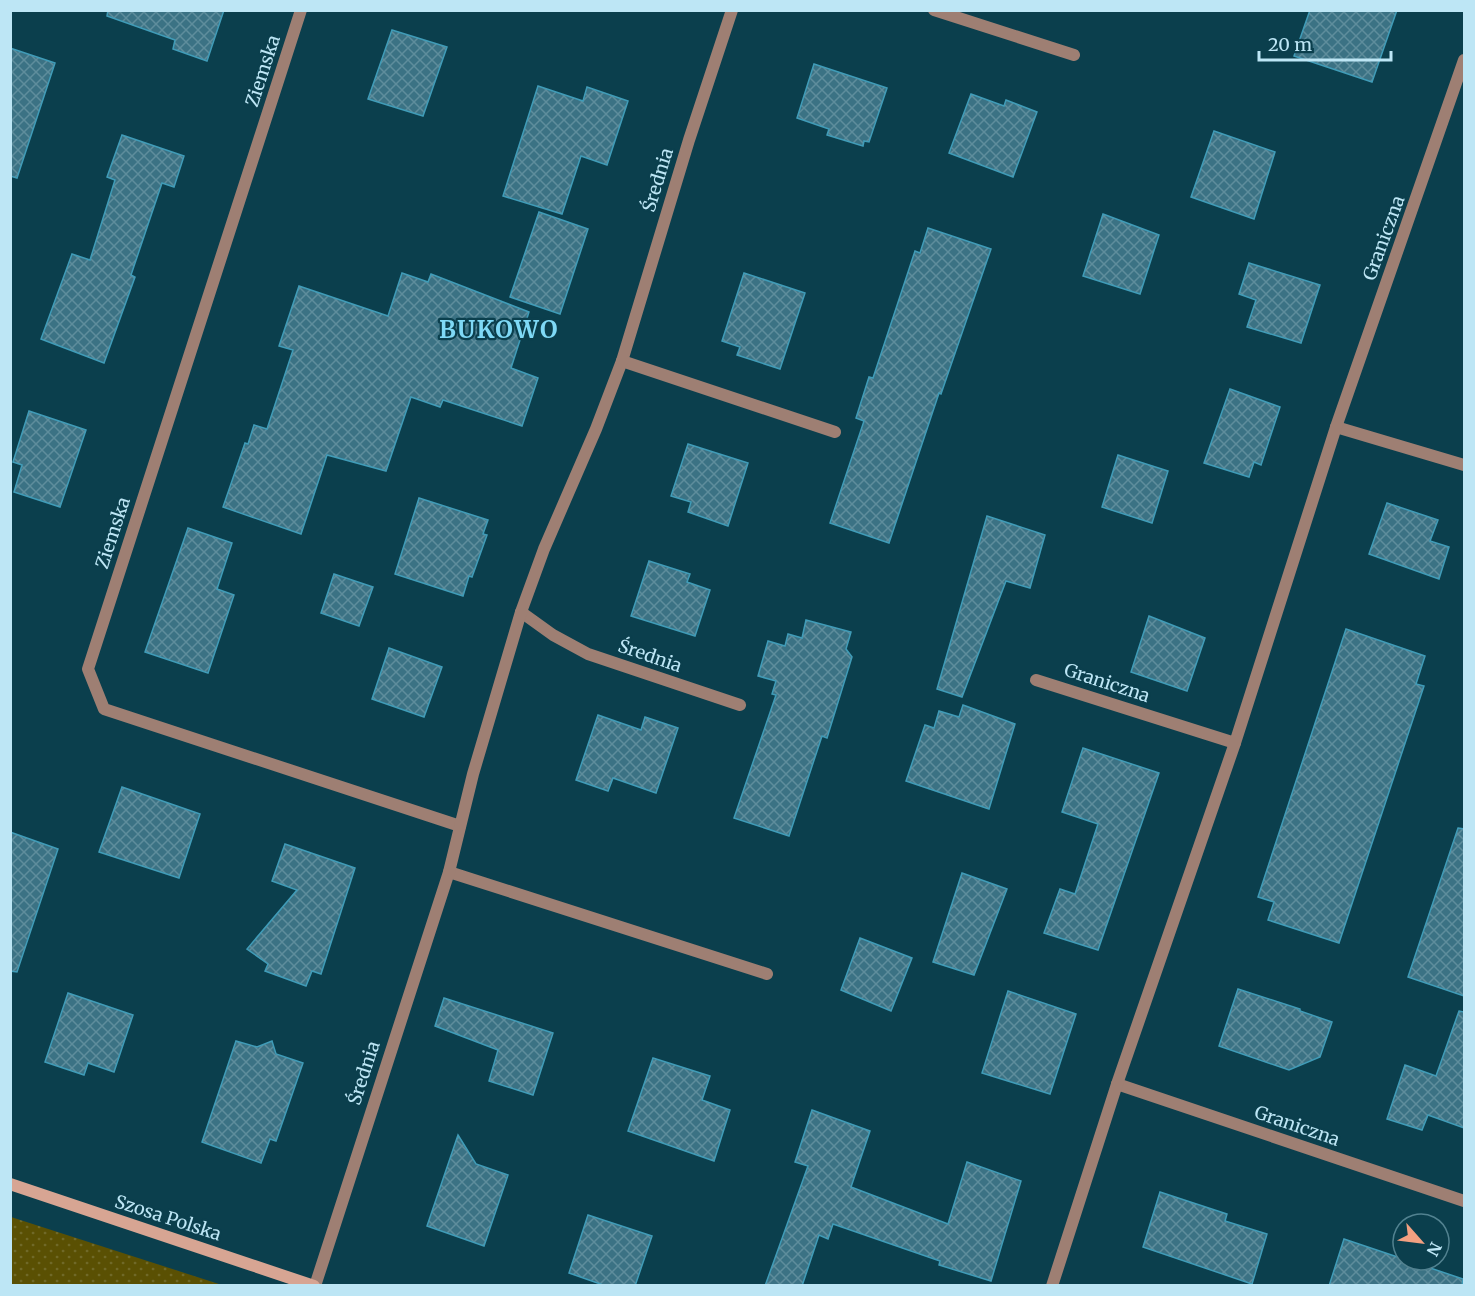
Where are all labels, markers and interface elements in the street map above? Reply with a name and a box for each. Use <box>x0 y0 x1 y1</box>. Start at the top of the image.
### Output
scale bar <box>1259 24 1391 62</box>
street label: Ziemska <box>240 32 285 110</box>
text: 20 m <box>1268 33 1312 56</box>
street label: Średnia <box>637 145 678 215</box>
street label: Graniczna <box>1358 192 1410 283</box>
district label: BUKOWO <box>439 314 559 345</box>
street label: Ziemska <box>90 494 135 572</box>
street label: Średnia <box>615 634 685 677</box>
street label: Graniczna <box>1061 658 1153 707</box>
street label: Średnia <box>342 1038 385 1108</box>
street label: Graniczna <box>1252 1100 1343 1151</box>
street label: Szosa Polska <box>112 1190 225 1246</box>
north arrow <box>1391 1212 1451 1272</box>
text: N <box>1422 1239 1446 1260</box>

